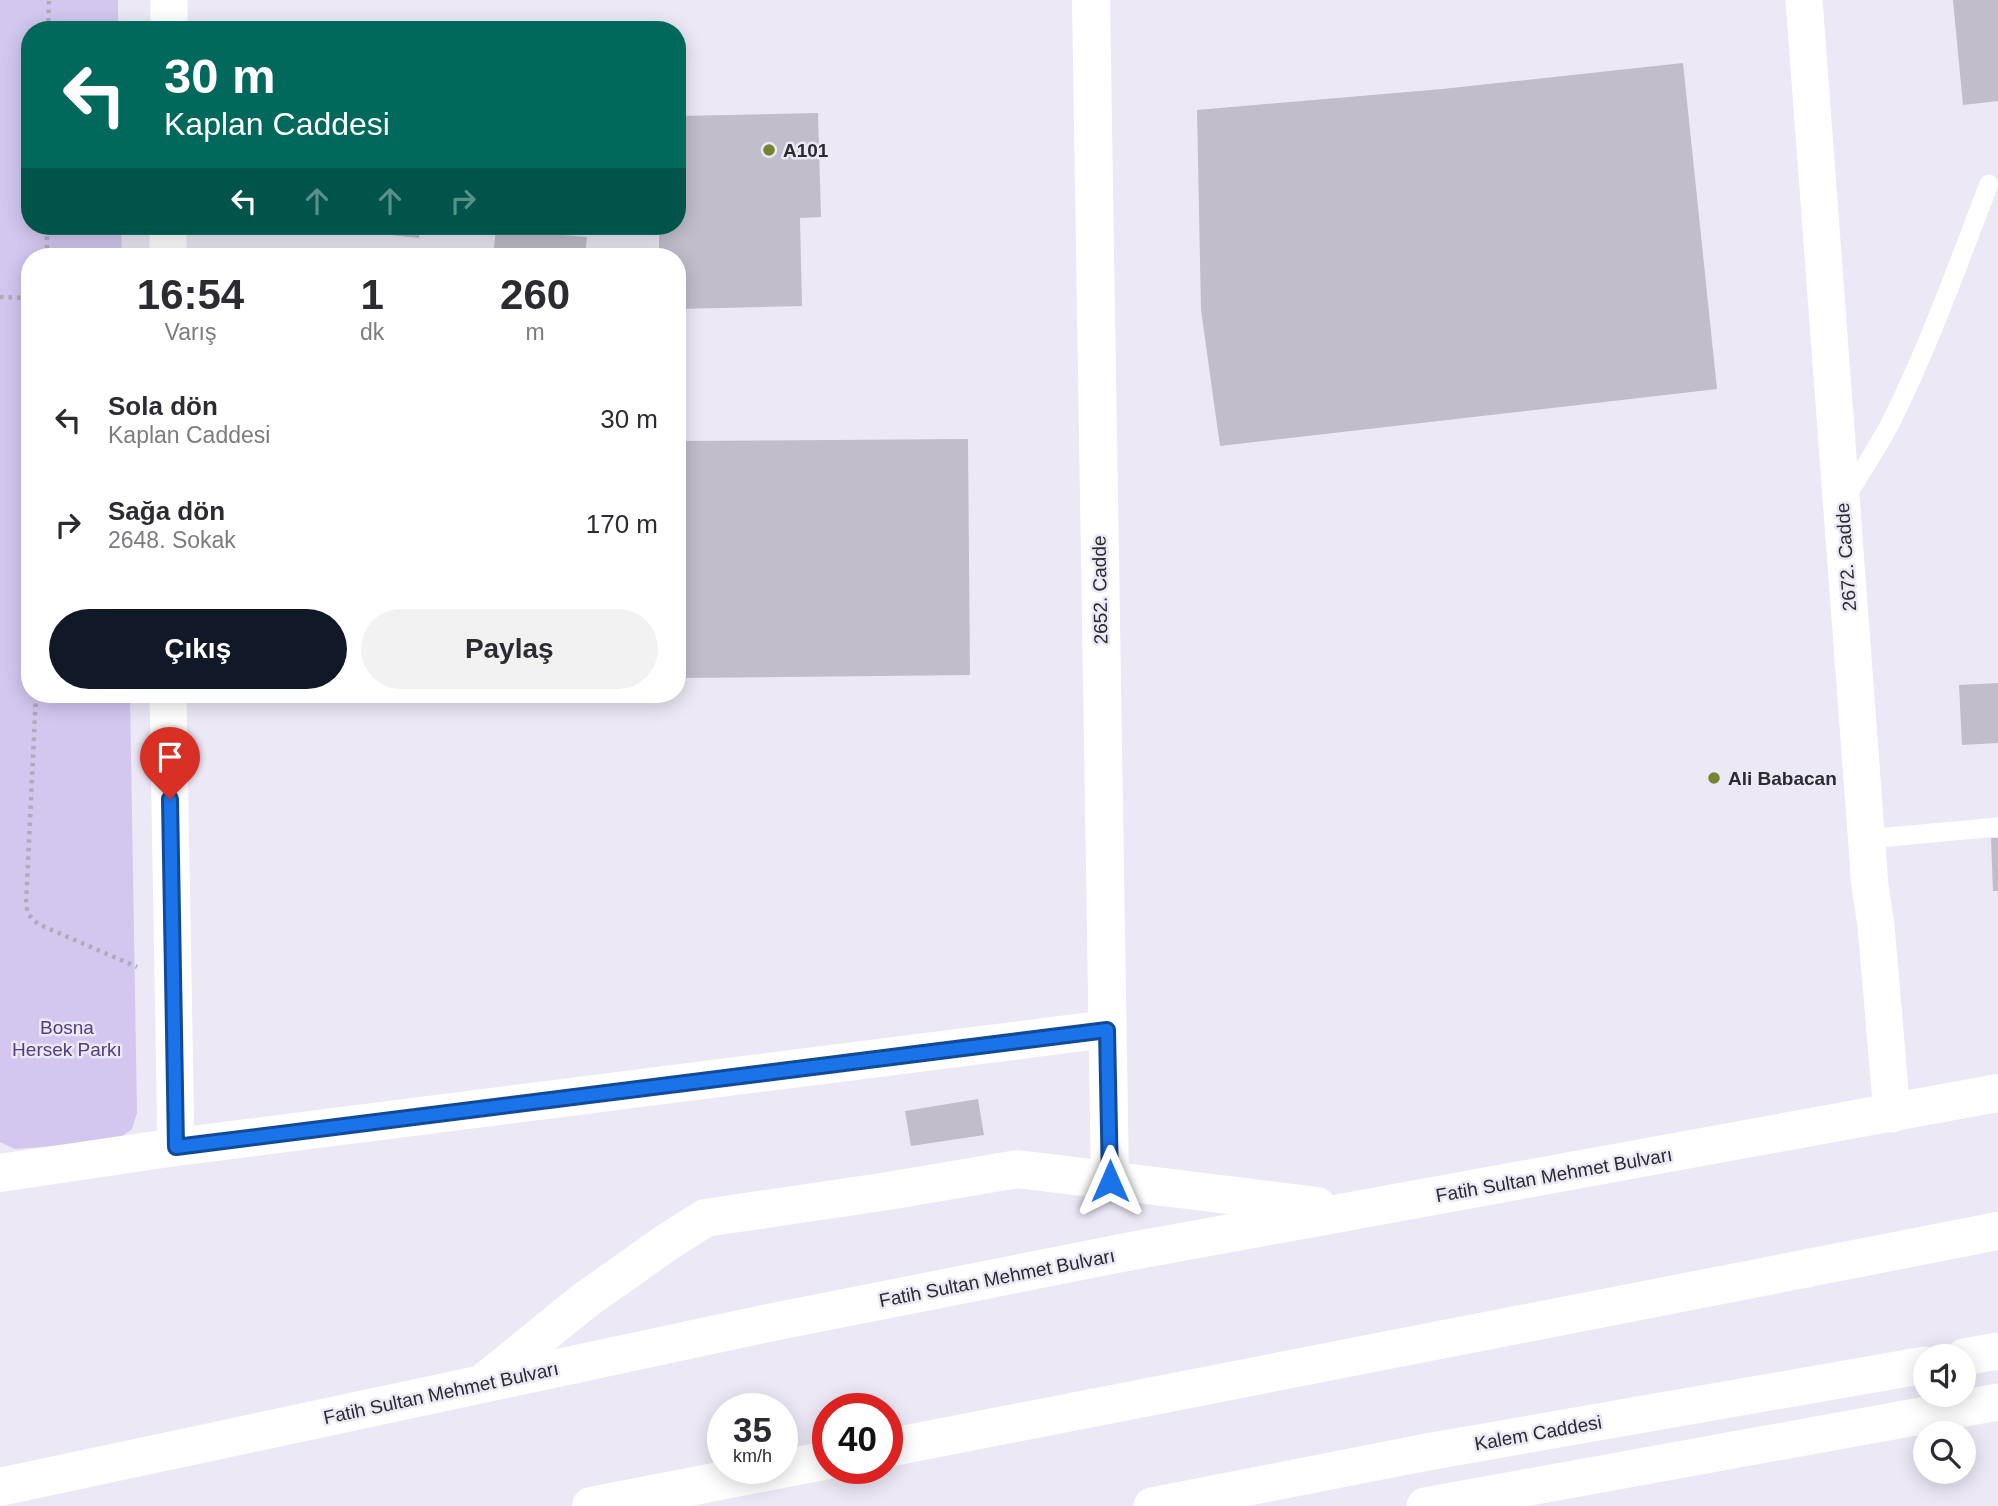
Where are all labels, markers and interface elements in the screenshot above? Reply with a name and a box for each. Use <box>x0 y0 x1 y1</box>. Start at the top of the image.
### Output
icon: left <box>49 49 140 140</box>
text: 30 m <box>164 49 276 103</box>
text: Kaplan Caddesi <box>164 106 390 142</box>
place label: A101 <box>783 140 829 161</box>
marker: A101 <box>761 142 777 158</box>
icon: left <box>225 182 263 220</box>
icon: ahead <box>298 182 336 220</box>
icon: ahead <box>371 182 409 220</box>
icon: right <box>444 182 482 220</box>
text: 16:54 <box>137 271 244 318</box>
text: 1 <box>360 271 384 318</box>
text: 260 <box>500 271 570 318</box>
text: Varış <box>165 319 217 345</box>
text: dk <box>360 319 384 345</box>
text: m <box>526 319 545 345</box>
text: Sola dön <box>108 391 218 421</box>
icon: left <box>49 401 87 439</box>
text: 30 m <box>600 404 658 434</box>
text: Kaplan Caddesi <box>108 422 270 448</box>
text: Sağa dön <box>108 496 225 526</box>
street label: 2672. Cadde <box>1832 502 1860 612</box>
icon: right <box>49 506 87 544</box>
text: 170 m <box>586 509 658 539</box>
text: 2648. Sokak <box>108 527 236 553</box>
street label: 2652. Cadde <box>1089 535 1111 645</box>
button: Çıkış <box>49 609 347 689</box>
button: Paylaş <box>361 609 658 689</box>
pin <box>140 727 200 799</box>
icon: arrive <box>151 738 189 776</box>
place label: Ali Babacan <box>1728 768 1837 789</box>
marker: Ali Babacan <box>1706 770 1722 786</box>
park label: Bosna Hersek Parkı <box>12 1017 122 1060</box>
position arrow <box>1073 1144 1147 1218</box>
street label: Fatih Sultan Mehmet Bulvarı <box>1434 1144 1674 1206</box>
street label: Fatih Sultan Mehmet Bulvarı <box>877 1245 1117 1311</box>
map controls <box>1913 1344 1976 1484</box>
button: sound <box>1913 1344 1976 1407</box>
street label: Fatih Sultan Mehmet Bulvarı <box>322 1358 560 1428</box>
speed limit sign: 40 <box>812 1393 903 1484</box>
text: 35 <box>733 1410 772 1449</box>
street label: Kalem Caddesi <box>1473 1411 1603 1455</box>
button: search <box>1913 1421 1976 1484</box>
text: km/h <box>733 1446 772 1466</box>

